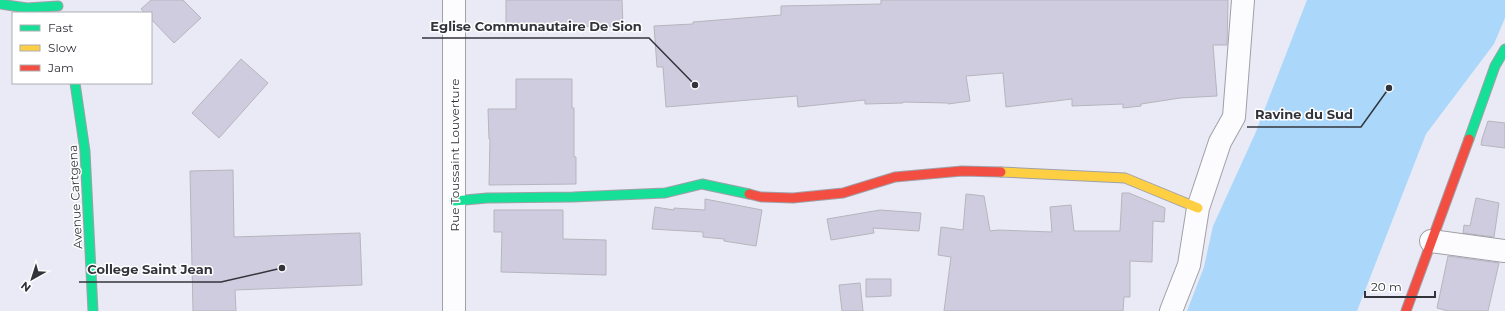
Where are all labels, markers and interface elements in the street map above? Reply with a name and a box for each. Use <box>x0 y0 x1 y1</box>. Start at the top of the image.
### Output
legend <box>12 12 152 84</box>
callout: Eglise Communautaire De Sion <box>422 13 649 38</box>
text: Eglise Communautaire De Sion <box>430 18 642 34</box>
text: Fast <box>48 20 73 35</box>
text: Slow <box>48 40 77 55</box>
text: Jam <box>47 60 74 75</box>
street label: Rue Toussaint Louverture <box>447 78 462 232</box>
callout: Ravine du Sud <box>1247 102 1361 127</box>
text: Ravine du Sud <box>1255 106 1353 122</box>
street label: Avenue Cartgena <box>65 145 85 249</box>
callout: College Saint Jean <box>79 257 221 282</box>
north arrow <box>12 259 52 299</box>
text: College Saint Jean <box>87 261 213 277</box>
scale bar <box>1365 273 1435 299</box>
text: N <box>18 279 34 295</box>
text: 20 m <box>1371 279 1402 294</box>

